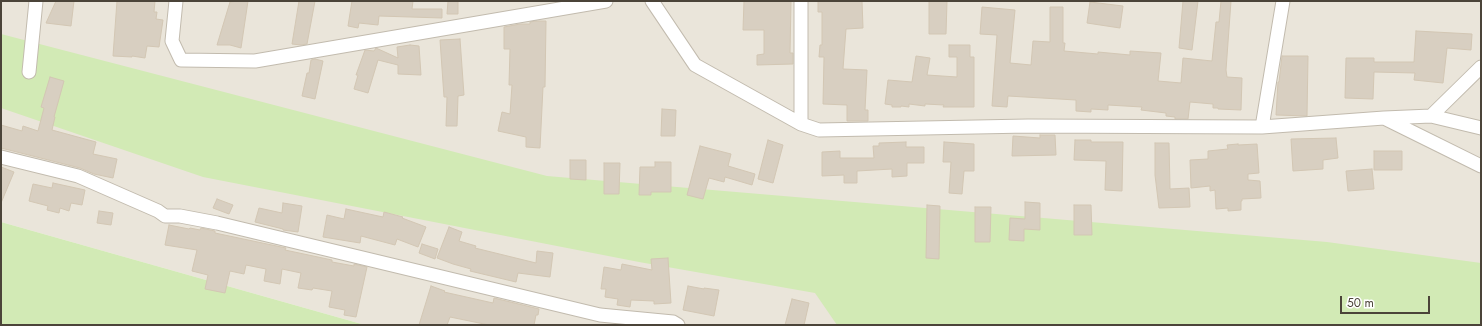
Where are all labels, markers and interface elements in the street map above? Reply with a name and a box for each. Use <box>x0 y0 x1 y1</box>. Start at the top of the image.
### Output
scale bar <box>1342 288 1432 314</box>
text: 50 m <box>1347 294 1374 312</box>

